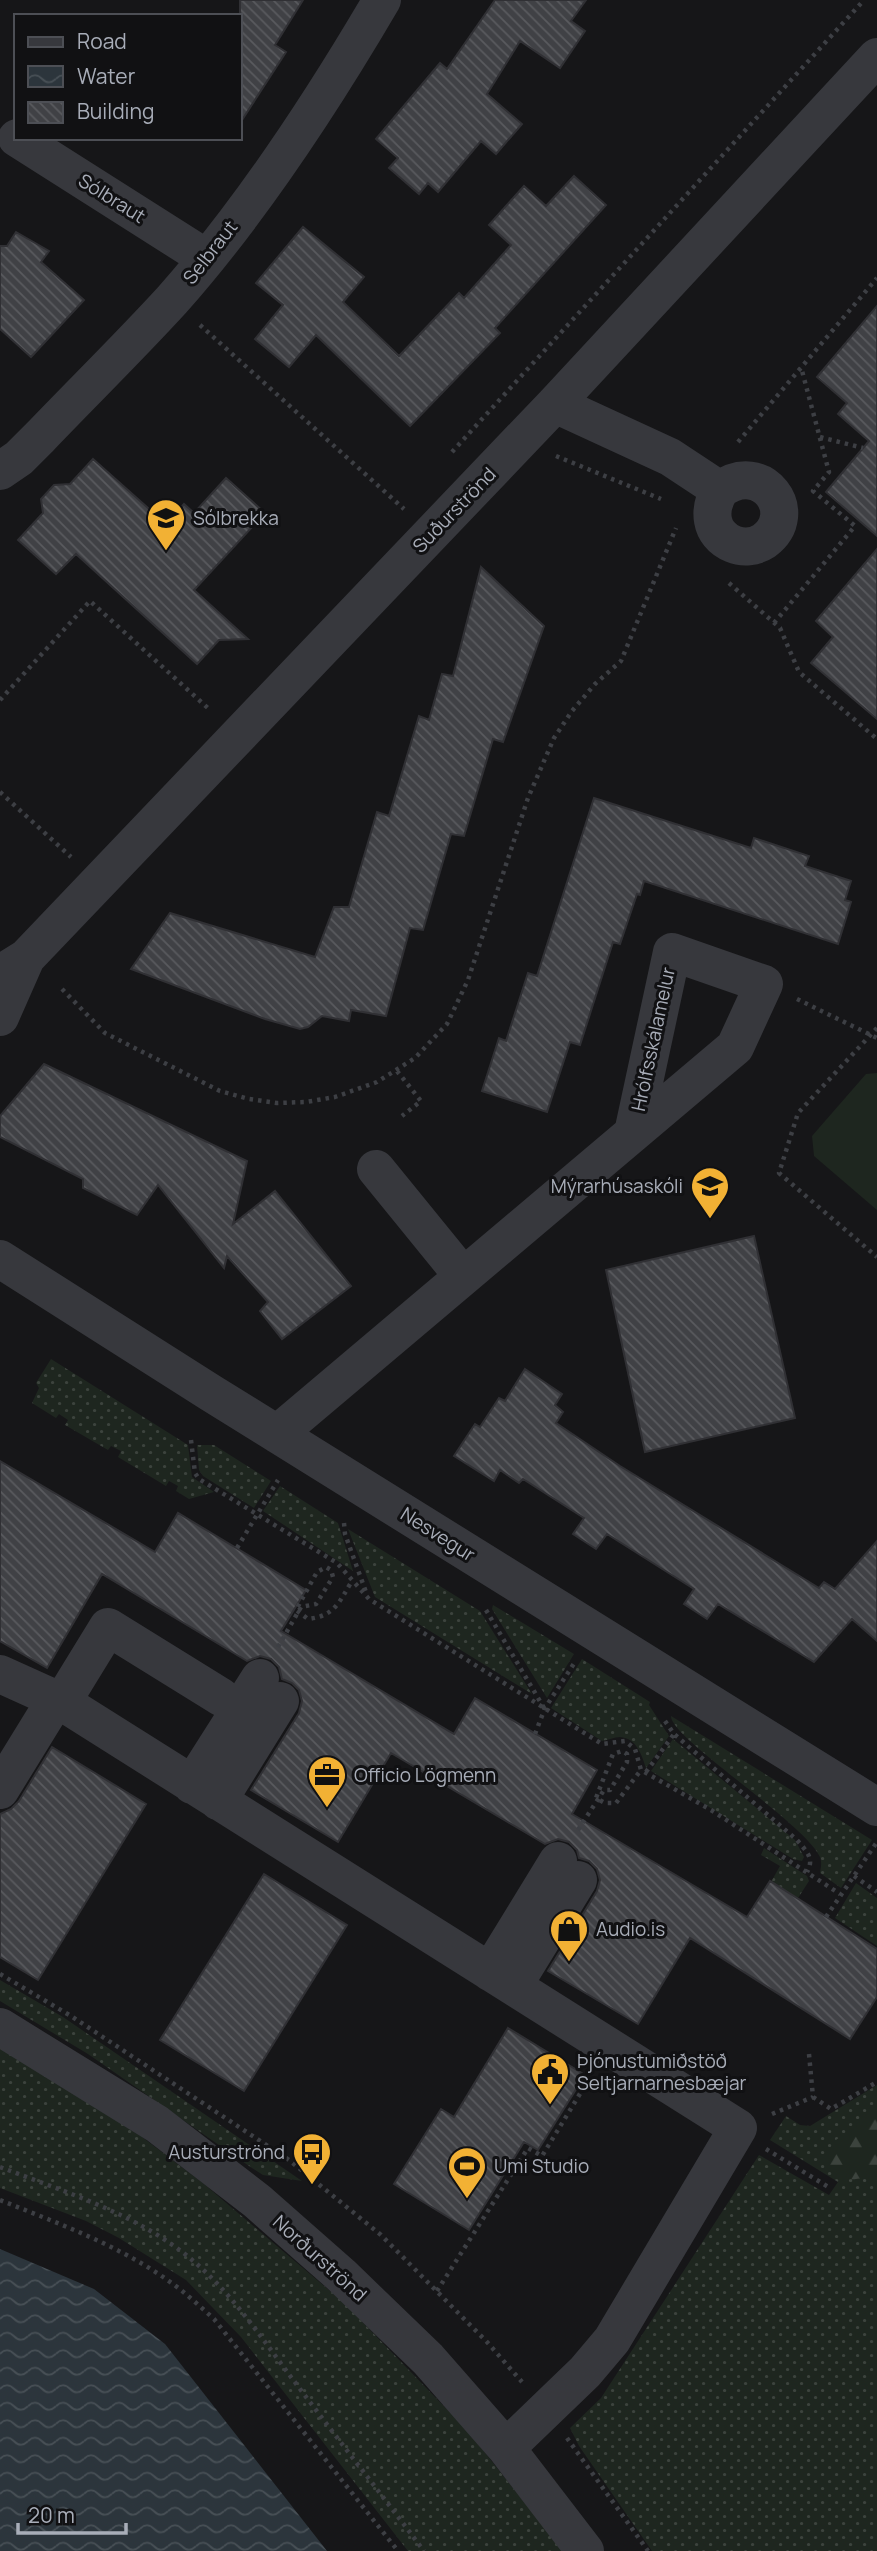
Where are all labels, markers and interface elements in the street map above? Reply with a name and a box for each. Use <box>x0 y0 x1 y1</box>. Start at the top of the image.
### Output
legend <box>14 14 242 140</box>
text: Road <box>77 27 127 55</box>
text: Water <box>77 62 136 90</box>
text: Building <box>77 97 154 125</box>
street label: Sólbraut <box>73 167 151 229</box>
street label: Selbraut <box>177 215 243 289</box>
street label: Suðurströnd <box>407 461 501 559</box>
school or university icon: Sólbrekka <box>145 497 187 552</box>
place label: Sólbrekka <box>193 505 279 531</box>
street label: Hrólfsskálamelur <box>625 964 681 1113</box>
school or university icon: Mýrarhúsaskóli <box>689 1165 731 1220</box>
place label: Mýrarhúsaskóli <box>551 1173 683 1199</box>
street label: Nesvegur <box>396 1501 480 1567</box>
office icon: Officio Lögmenn <box>306 1754 348 1809</box>
place label: Officio Lögmenn <box>354 1762 496 1788</box>
shop icon: Audio.is <box>548 1908 590 1963</box>
place label: Audio.is <box>596 1916 665 1942</box>
place label: Þjónustumiðstöð Seltjarnarnesbæjar <box>577 2048 746 2096</box>
public building icon: Þjónustumiðstöð Seltjarnarnesbæjar <box>529 2051 571 2106</box>
bus stop icon: Austurströnd <box>291 2131 333 2186</box>
place label: Austurströnd <box>168 2139 285 2165</box>
sports icon: Umi Studio <box>446 2145 488 2200</box>
place label: Umi Studio <box>494 2153 589 2179</box>
street label: Norðurströnd <box>267 2209 373 2307</box>
scale bar <box>18 2492 126 2536</box>
text: 20 m <box>28 2501 75 2529</box>

